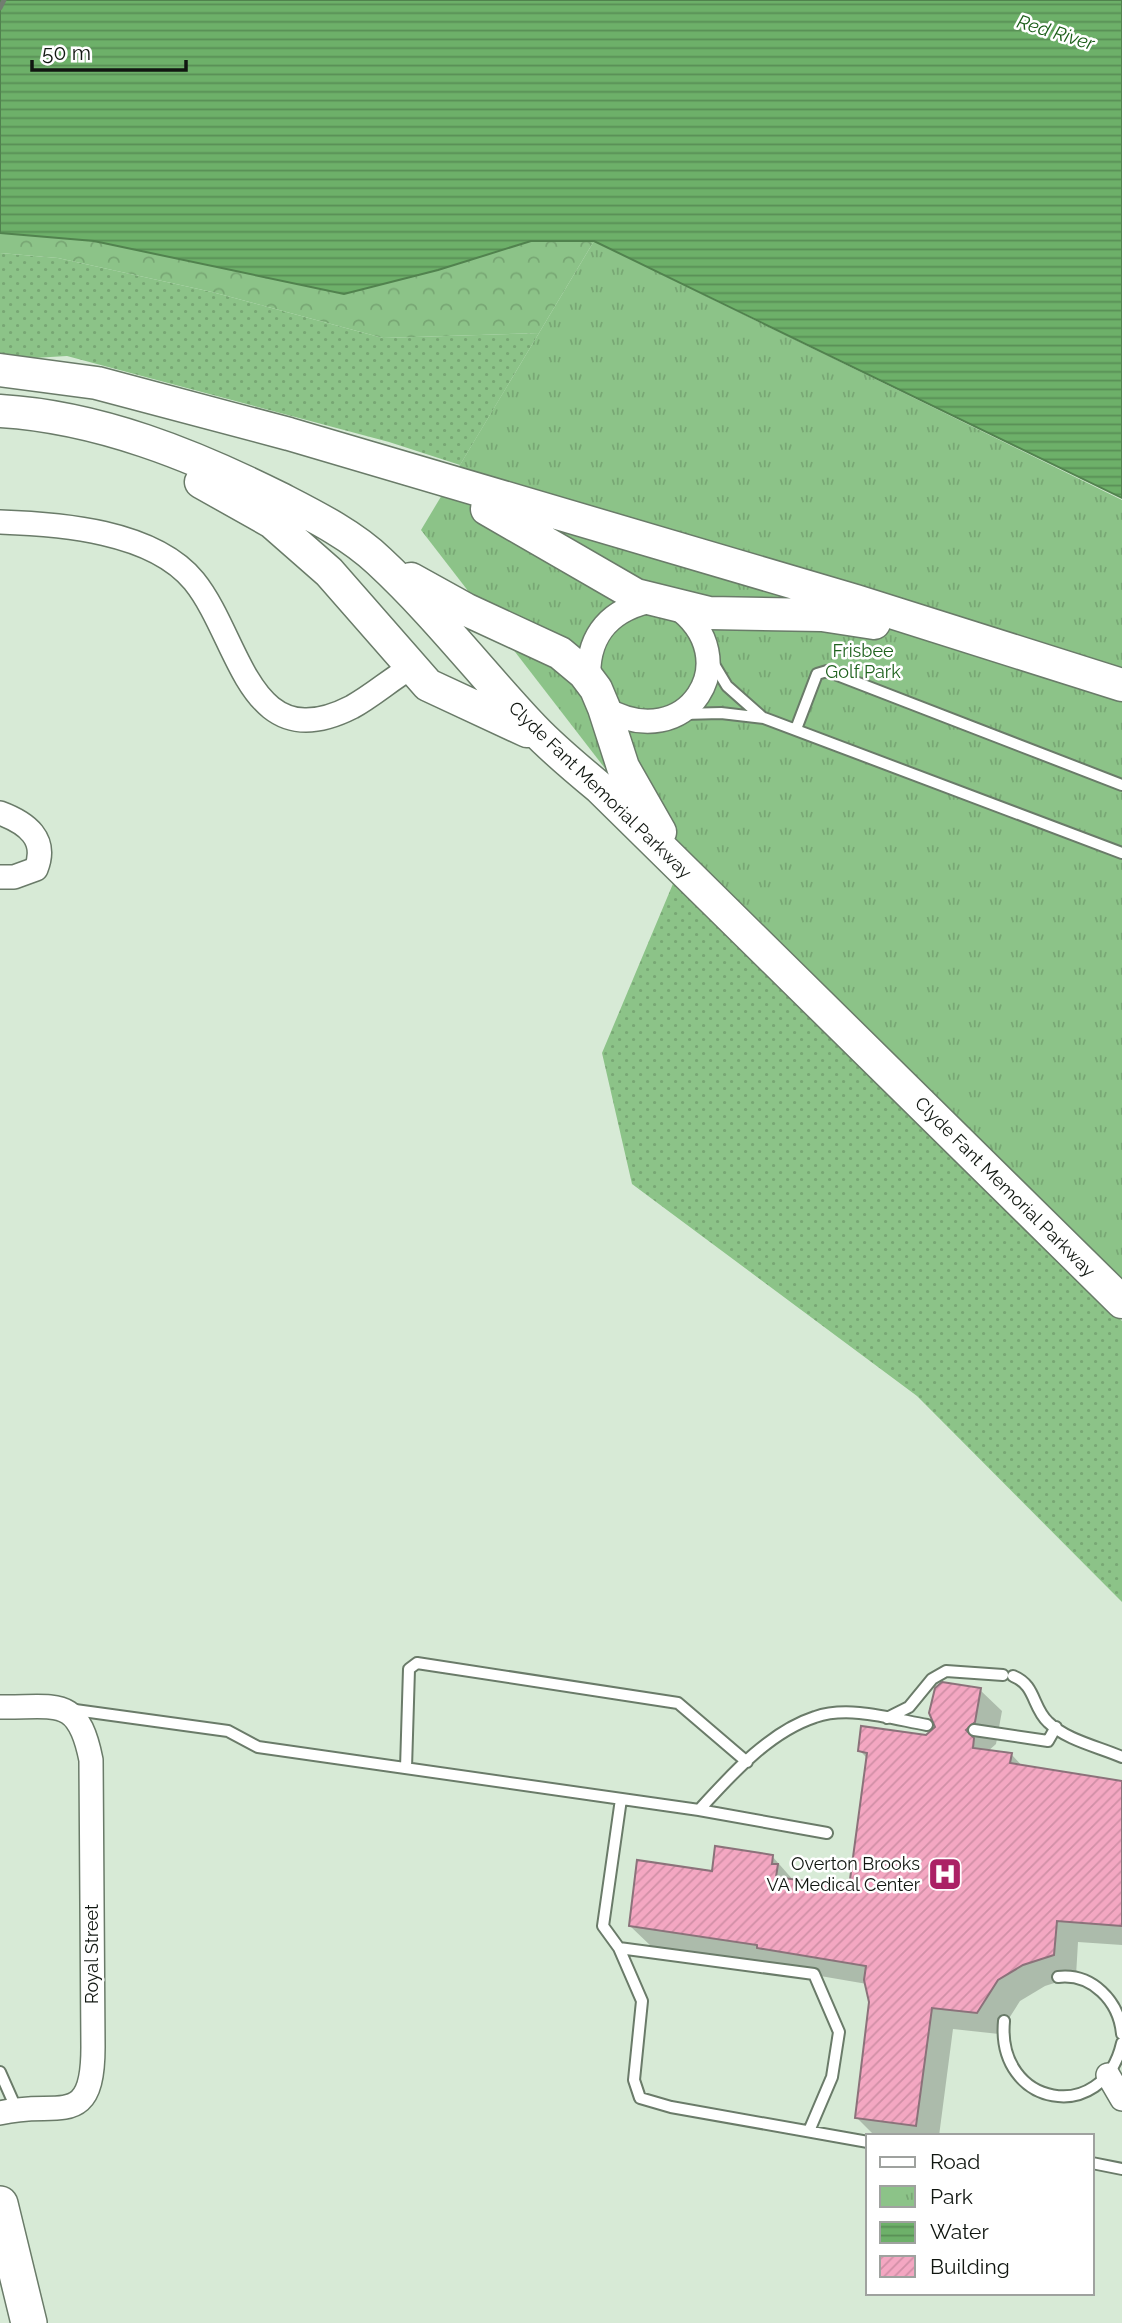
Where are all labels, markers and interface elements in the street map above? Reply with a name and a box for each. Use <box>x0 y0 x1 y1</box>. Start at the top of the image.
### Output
water label: Red River <box>1015 10 1099 55</box>
scale bar <box>32 28 186 72</box>
text: 50 m <box>42 40 91 65</box>
park label: Frisbee Golf Park <box>825 640 901 682</box>
street label: Clyde Fant Memorial Parkway <box>505 697 696 883</box>
street label: Clyde Fant Memorial Parkway <box>911 1092 1100 1281</box>
place label: Overton Brooks VA Medical Center <box>767 1853 921 1895</box>
hospital icon: Overton Brooks VA Medical Center <box>926 1855 964 1893</box>
street label: Royal Street <box>81 1904 102 2004</box>
legend <box>866 2134 1094 2295</box>
text: Road <box>930 2149 980 2174</box>
text: Park <box>930 2184 973 2209</box>
text: Water <box>930 2219 989 2244</box>
text: Building <box>930 2254 1010 2279</box>

